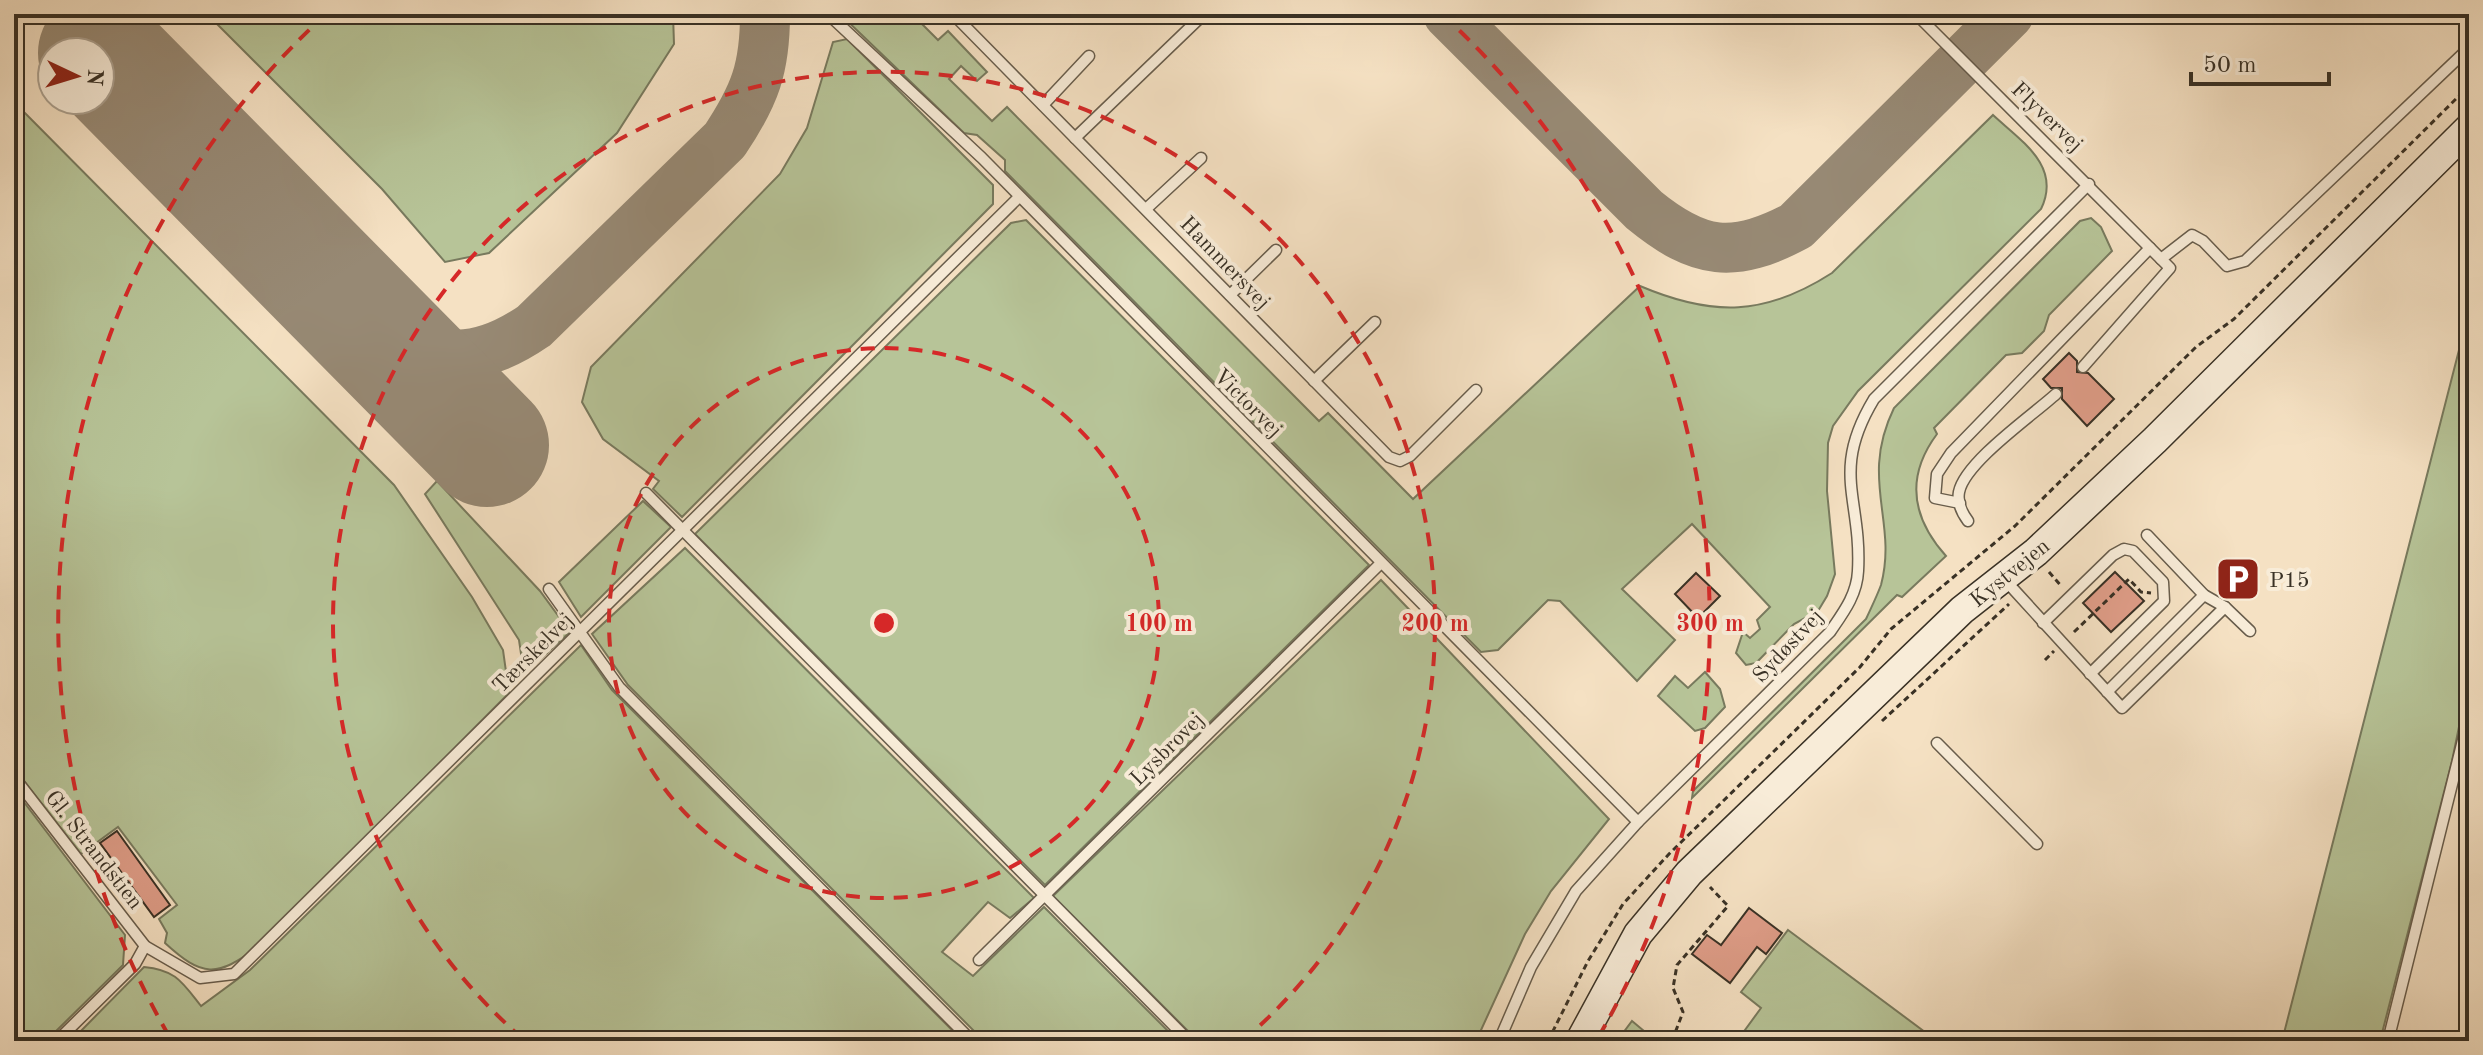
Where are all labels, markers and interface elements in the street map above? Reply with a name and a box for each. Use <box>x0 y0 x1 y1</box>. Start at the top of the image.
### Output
north arrow <box>36 36 116 116</box>
scale bar <box>2191 36 2329 86</box>
text: 50 m <box>2203 54 2257 78</box>
text: N <box>82 68 106 87</box>
street label: Flyvervej <box>2007 78 2087 157</box>
street label: Hammersvej <box>1175 213 1274 314</box>
street label: Victorvej <box>1209 365 1286 442</box>
street label: Kystvejen <box>1966 535 2054 612</box>
parking icon: P15 <box>2214 555 2262 603</box>
place label: P15 <box>2269 570 2309 592</box>
street label: Sydøstvej <box>1749 605 1828 687</box>
street label: Tærskelvej <box>489 609 578 698</box>
centre of rings <box>870 609 898 637</box>
text: 100 m <box>1125 613 1193 637</box>
text: 200 m <box>1401 613 1469 637</box>
text: 300 m <box>1676 613 1744 637</box>
street label: Lysbrovej <box>1126 708 1208 790</box>
street label: Gl. Strandstien <box>40 787 146 914</box>

